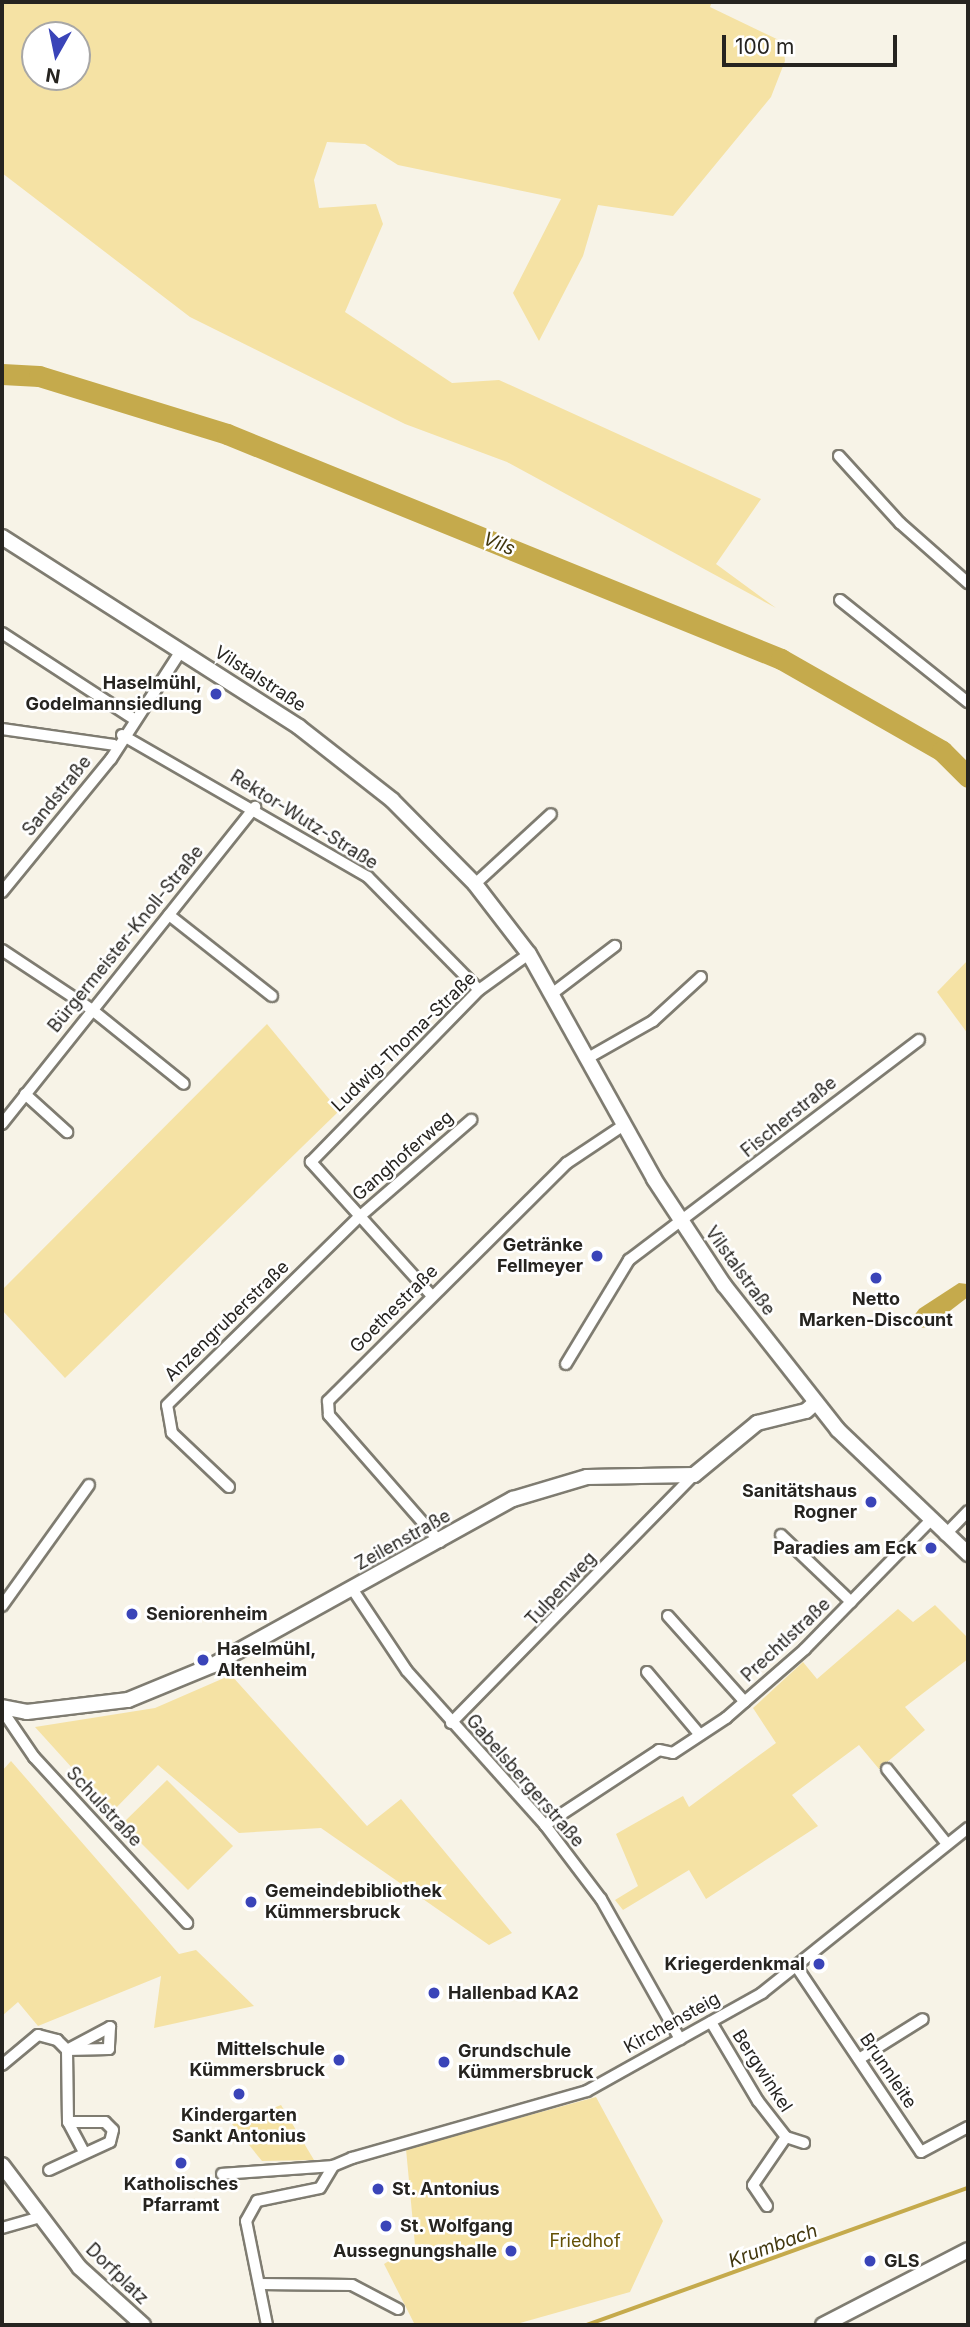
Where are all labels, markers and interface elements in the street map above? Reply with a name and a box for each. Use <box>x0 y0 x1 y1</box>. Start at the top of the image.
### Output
north arrow <box>21 21 91 91</box>
scale bar <box>725 21 900 65</box>
text: 100 m <box>735 34 794 59</box>
text: N <box>44 63 62 88</box>
water label: Vils <box>480 527 518 561</box>
street label: Vilstalstraße <box>210 641 310 717</box>
place label: Haselmühl, Godelmannsiedlung <box>26 673 202 716</box>
marker: Haselmühl, Godelmannsiedlung <box>208 686 224 702</box>
street label: Sandstraße <box>18 751 96 841</box>
street label: Rektor-Wutz-Straße <box>226 766 382 874</box>
street label: Bürgermeister-Knoll-Straße <box>44 841 208 1037</box>
street label: Ludwig-Thoma-Straße <box>327 968 481 1116</box>
street label: Fischerstraße <box>737 1072 841 1162</box>
street label: Ganghoferweg <box>348 1106 458 1206</box>
street label: Vilstalstraße <box>700 1222 780 1320</box>
place label: Getränke Fellmeyer <box>497 1235 583 1278</box>
marker: Getränke Fellmeyer <box>589 1248 605 1264</box>
street label: Anzengruberstraße <box>160 1256 294 1386</box>
street label: Goethestraße <box>345 1260 443 1358</box>
marker: Netto Marken-Discount <box>868 1270 884 1286</box>
place label: Netto Marken-Discount <box>799 1289 953 1332</box>
place label: Sanitätshaus Rogner <box>742 1481 857 1524</box>
marker: Sanitätshaus Rogner <box>863 1494 879 1510</box>
street label: Zeilenstraße <box>352 1505 454 1575</box>
place label: Paradies am Eck <box>773 1537 917 1559</box>
marker: Paradies am Eck <box>923 1540 939 1556</box>
street label: Tulpenweg <box>521 1547 601 1631</box>
street label: Prechtlstraße <box>737 1593 835 1687</box>
place label: Seniorenheim <box>146 1603 268 1625</box>
marker: Seniorenheim <box>124 1606 140 1622</box>
place label: Haselmühl, Altenheim <box>217 1639 316 1682</box>
marker: Haselmühl, Altenheim <box>195 1652 211 1668</box>
street label: Gabelsbergerstraße <box>461 1710 589 1852</box>
street label: Schulstraße <box>62 1763 146 1851</box>
place label: Gemeindebibliothek Kümmersbruck <box>265 1881 442 1924</box>
marker: Gemeindebibliothek Kümmersbruck <box>243 1894 259 1910</box>
place label: Kriegerdenkmal <box>665 1953 805 1975</box>
marker: Kriegerdenkmal <box>811 1956 827 1972</box>
place label: Hallenbad KA2 <box>448 1982 579 2004</box>
marker: Hallenbad KA2 <box>426 1985 442 2001</box>
street label: Kirchensteig <box>620 1988 724 2058</box>
street label: Bergwinkel <box>727 2026 797 2116</box>
street label: Brunnleite <box>855 2029 921 2113</box>
place label: Mittelschule Kümmersbruck <box>190 2039 325 2082</box>
place label: Grundschule Kümmersbruck <box>458 2041 593 2084</box>
marker: Mittelschule Kümmersbruck <box>331 2052 347 2068</box>
marker: Grundschule Kümmersbruck <box>436 2054 452 2070</box>
marker: Kindergarten Sankt Antonius <box>231 2086 247 2102</box>
place label: Kindergarten Sankt Antonius <box>172 2105 306 2148</box>
marker: Katholisches Pfarramt <box>173 2155 189 2171</box>
place label: Katholisches Pfarramt <box>124 2174 238 2216</box>
place label: St. Antonius <box>392 2178 500 2200</box>
marker: St. Antonius <box>370 2181 386 2197</box>
place label: St. Wolfgang <box>400 2215 514 2237</box>
marker: St. Wolfgang <box>378 2218 394 2234</box>
water label: Krumbach <box>725 2219 821 2273</box>
park label: Friedhof <box>549 2230 621 2252</box>
street label: Dorfplatz <box>81 2239 153 2309</box>
place label: Aussegnungshalle <box>333 2240 497 2262</box>
marker: Aussegnungshalle <box>503 2243 519 2259</box>
place label: GLS <box>884 2250 919 2272</box>
marker: GLS <box>862 2253 878 2269</box>

